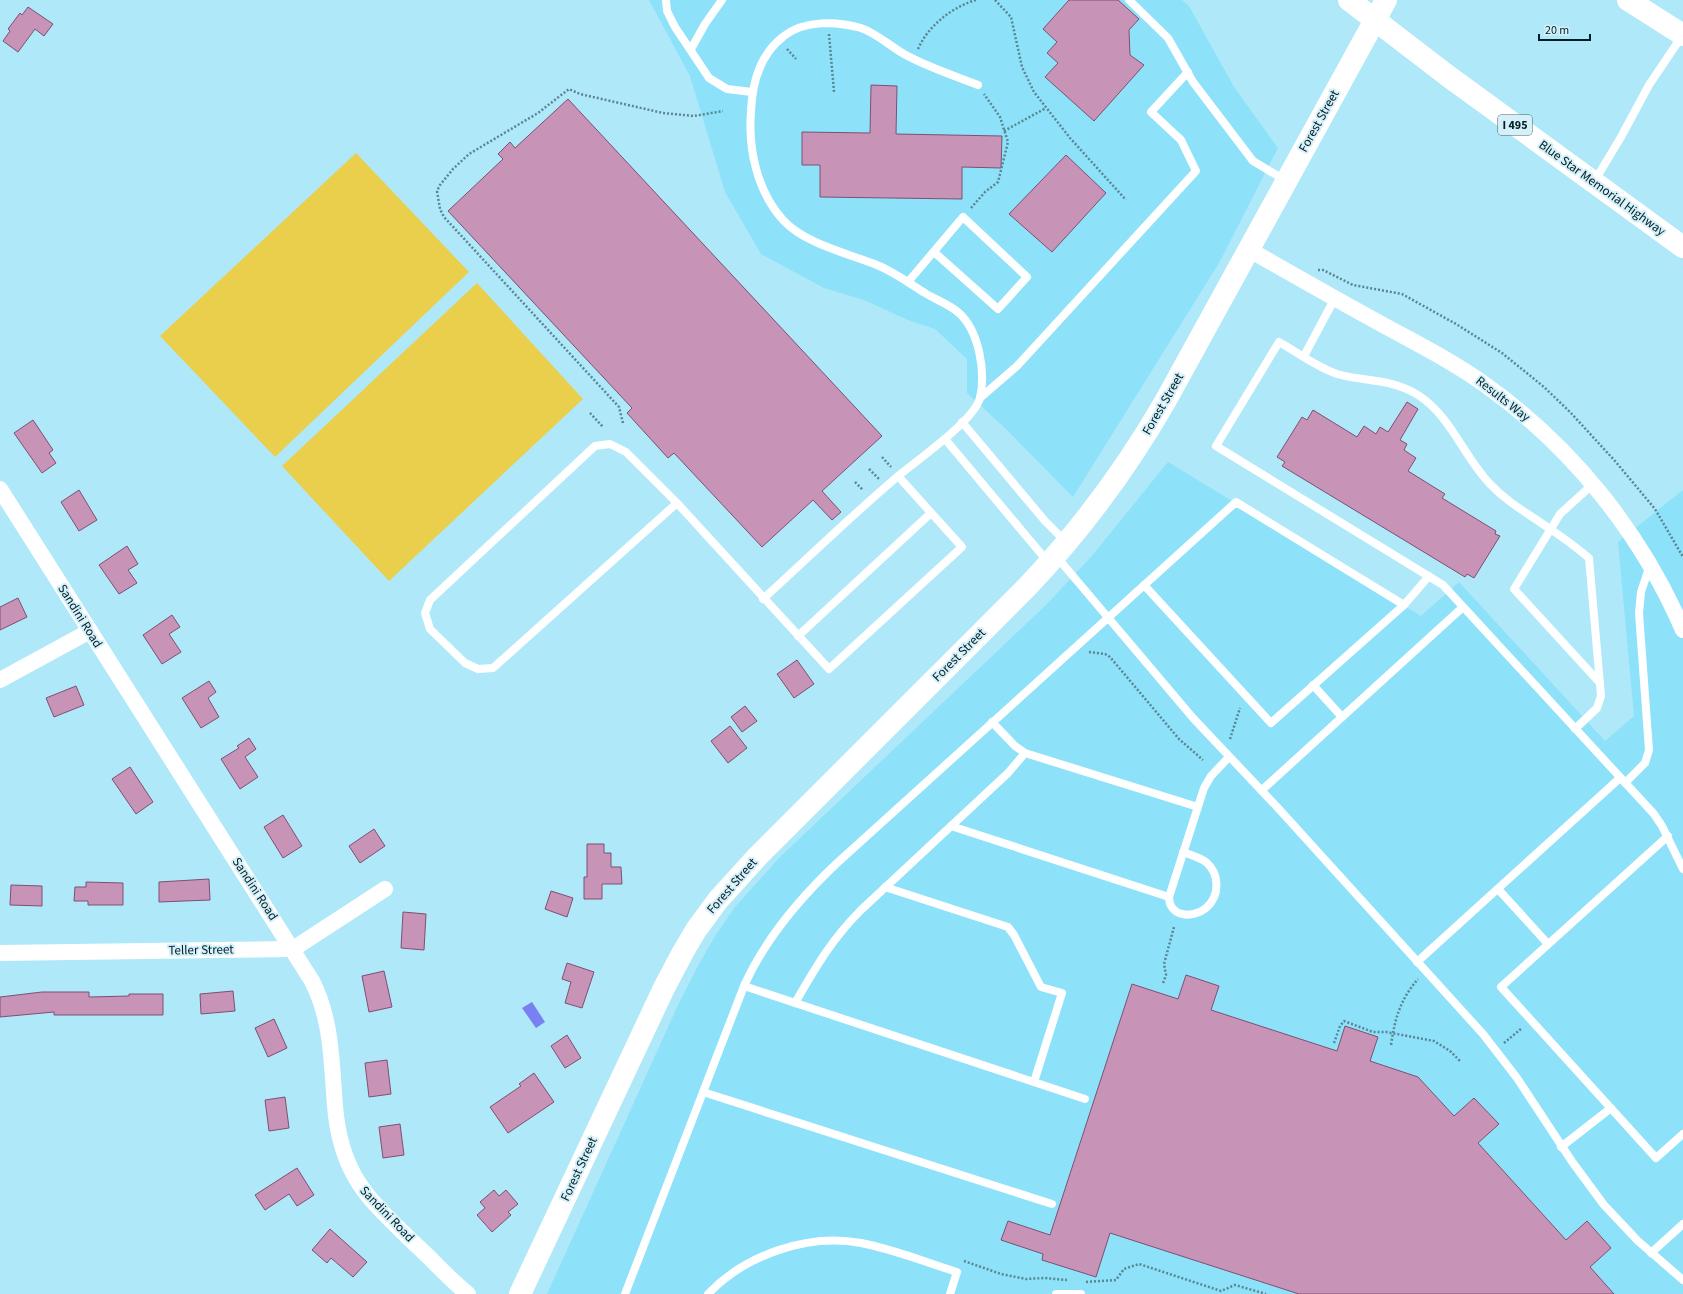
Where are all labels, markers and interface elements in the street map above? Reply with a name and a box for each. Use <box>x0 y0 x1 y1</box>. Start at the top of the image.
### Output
scale bar <box>1539 16 1590 42</box>
text: 20 m <box>1545 22 1569 39</box>
street label: Forest Street <box>1294 86 1344 155</box>
road number: I 495 <box>1498 115 1532 135</box>
street label: Blue Star Memorial Highway <box>1535 136 1669 240</box>
street label: Forest Street <box>1138 369 1188 438</box>
street label: Results Way <box>1472 372 1534 426</box>
street label: Sandini Road <box>53 581 107 651</box>
street label: Forest Street <box>928 624 990 686</box>
street label: Sandini Road <box>228 854 282 924</box>
street label: Forest Street <box>703 854 762 918</box>
street label: Teller Street <box>168 940 234 960</box>
street label: Forest Street <box>556 1133 602 1204</box>
street label: Sandini Road <box>356 1182 418 1246</box>

